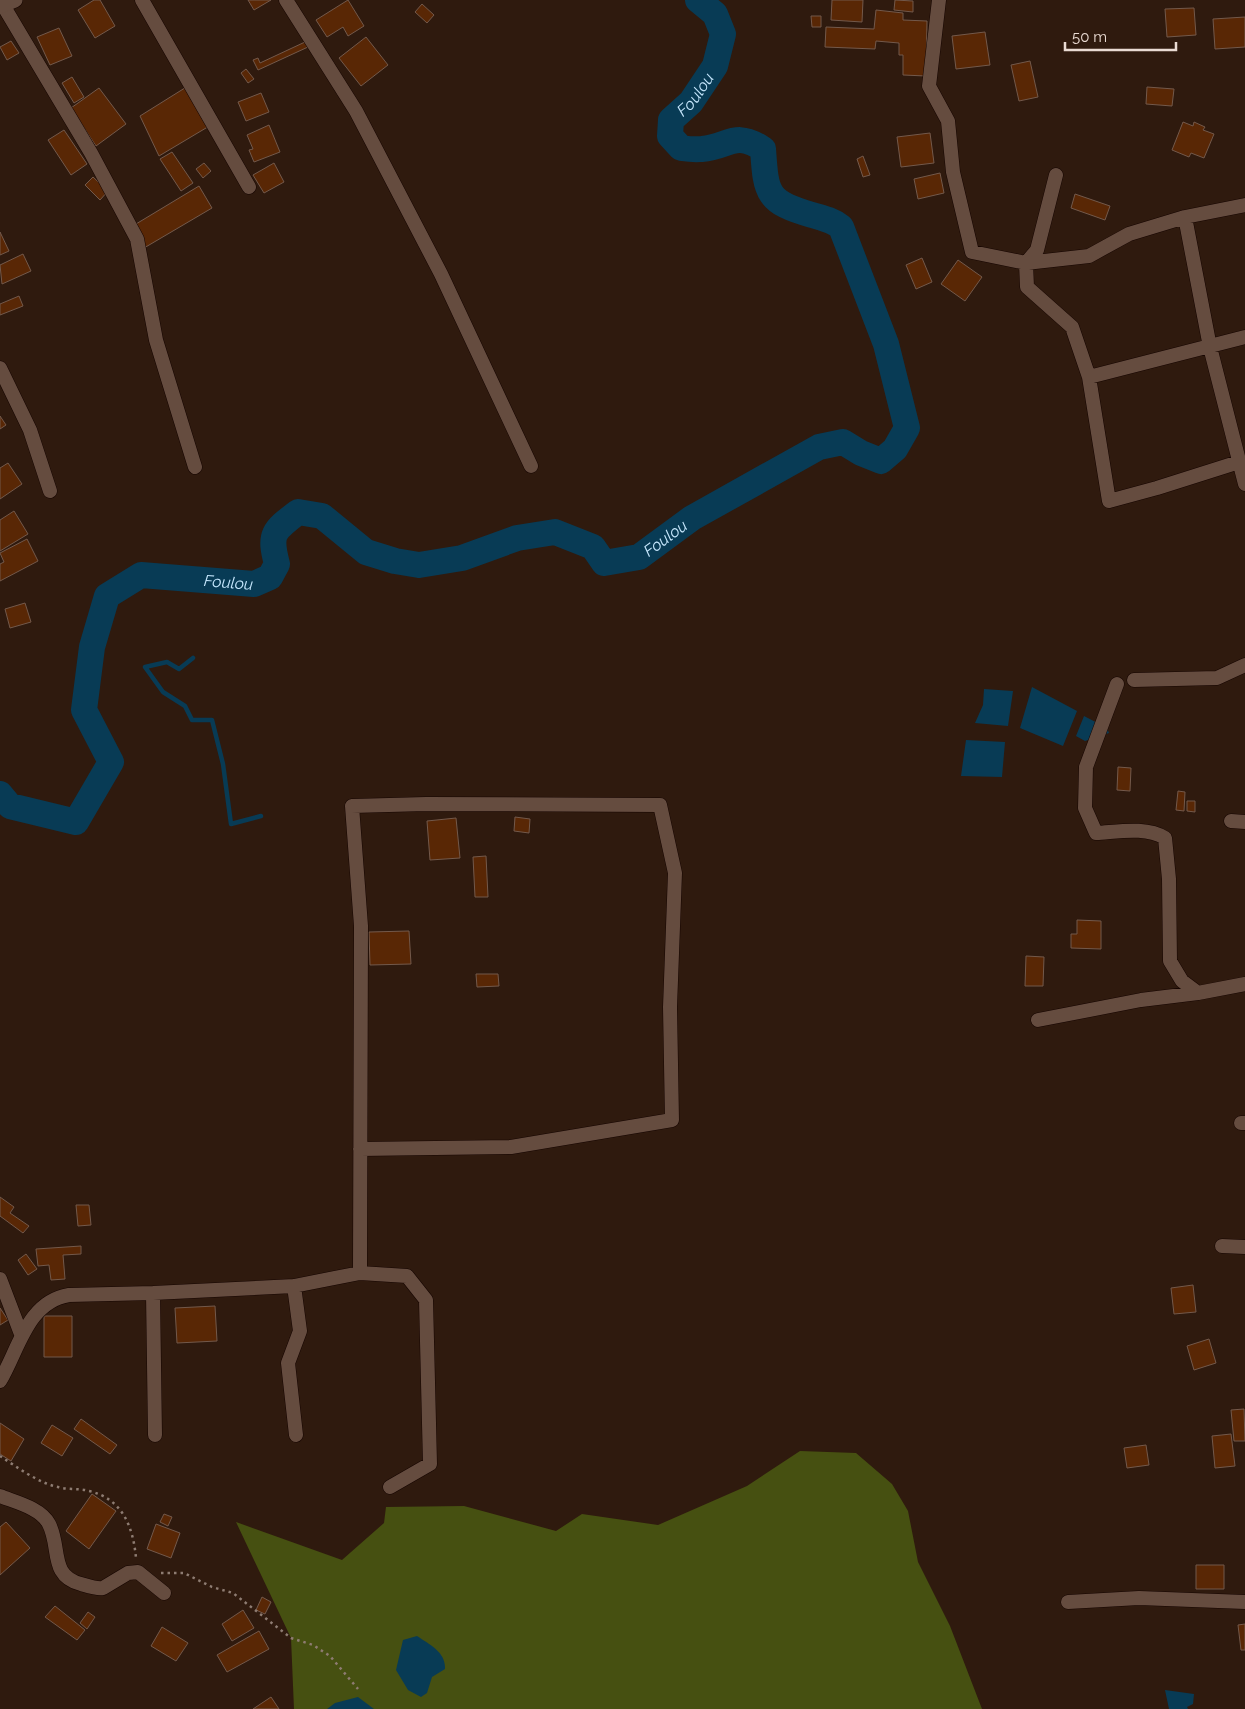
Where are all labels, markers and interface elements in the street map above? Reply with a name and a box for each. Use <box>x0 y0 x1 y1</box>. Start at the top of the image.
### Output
scale bar <box>1065 20 1176 52</box>
text: 50 m <box>1072 28 1107 46</box>
water label: Foulou <box>673 69 718 120</box>
water label: Foulou <box>640 516 691 561</box>
water label: Foulou <box>203 571 254 594</box>

